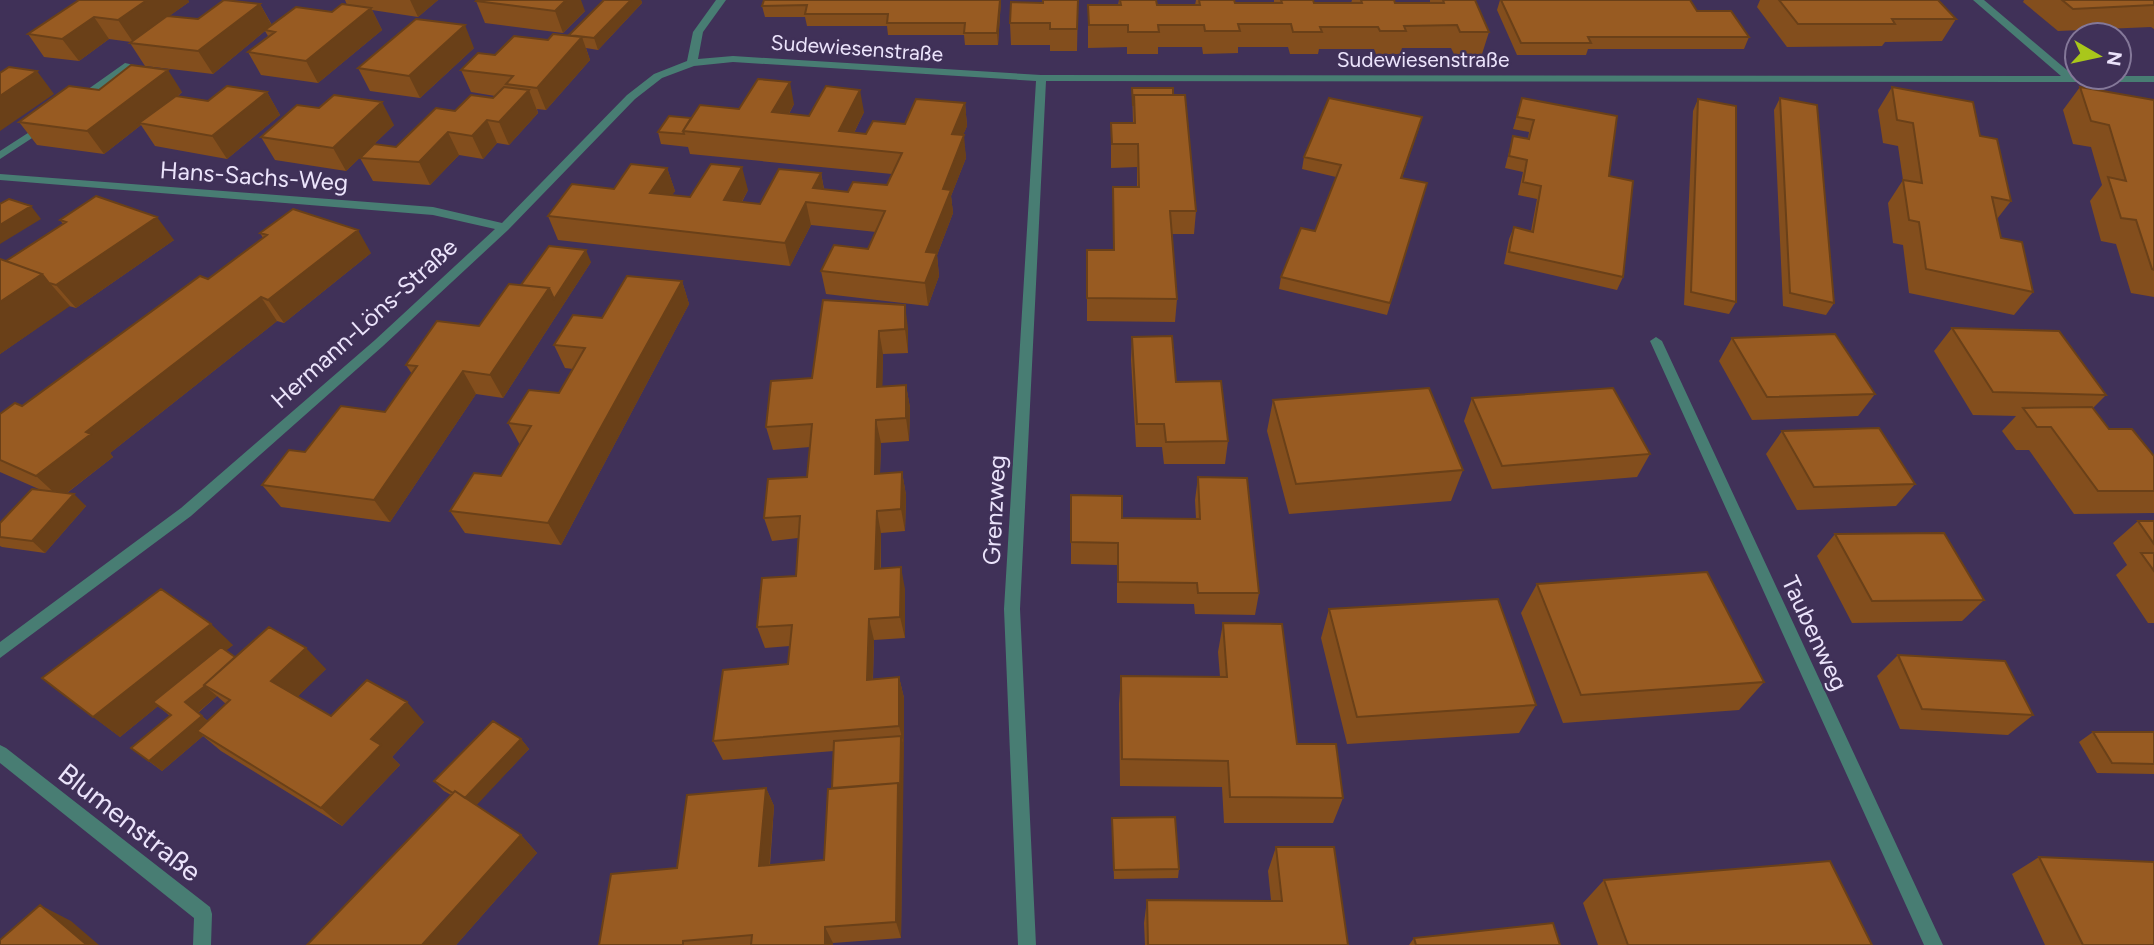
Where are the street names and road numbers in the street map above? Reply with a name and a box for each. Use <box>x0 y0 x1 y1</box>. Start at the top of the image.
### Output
street label: Sudewiesenstraße <box>770 30 944 66</box>
street label: Sudewiesenstraße <box>1337 47 1509 72</box>
street label: Hans-Sachs-Weg <box>159 155 349 197</box>
street label: Hermann-Löns-Straße <box>265 232 463 414</box>
street label: Grenzweg <box>977 454 1011 566</box>
street label: Taubenweg <box>1776 571 1854 695</box>
street label: Blumenstraße <box>52 756 208 888</box>

